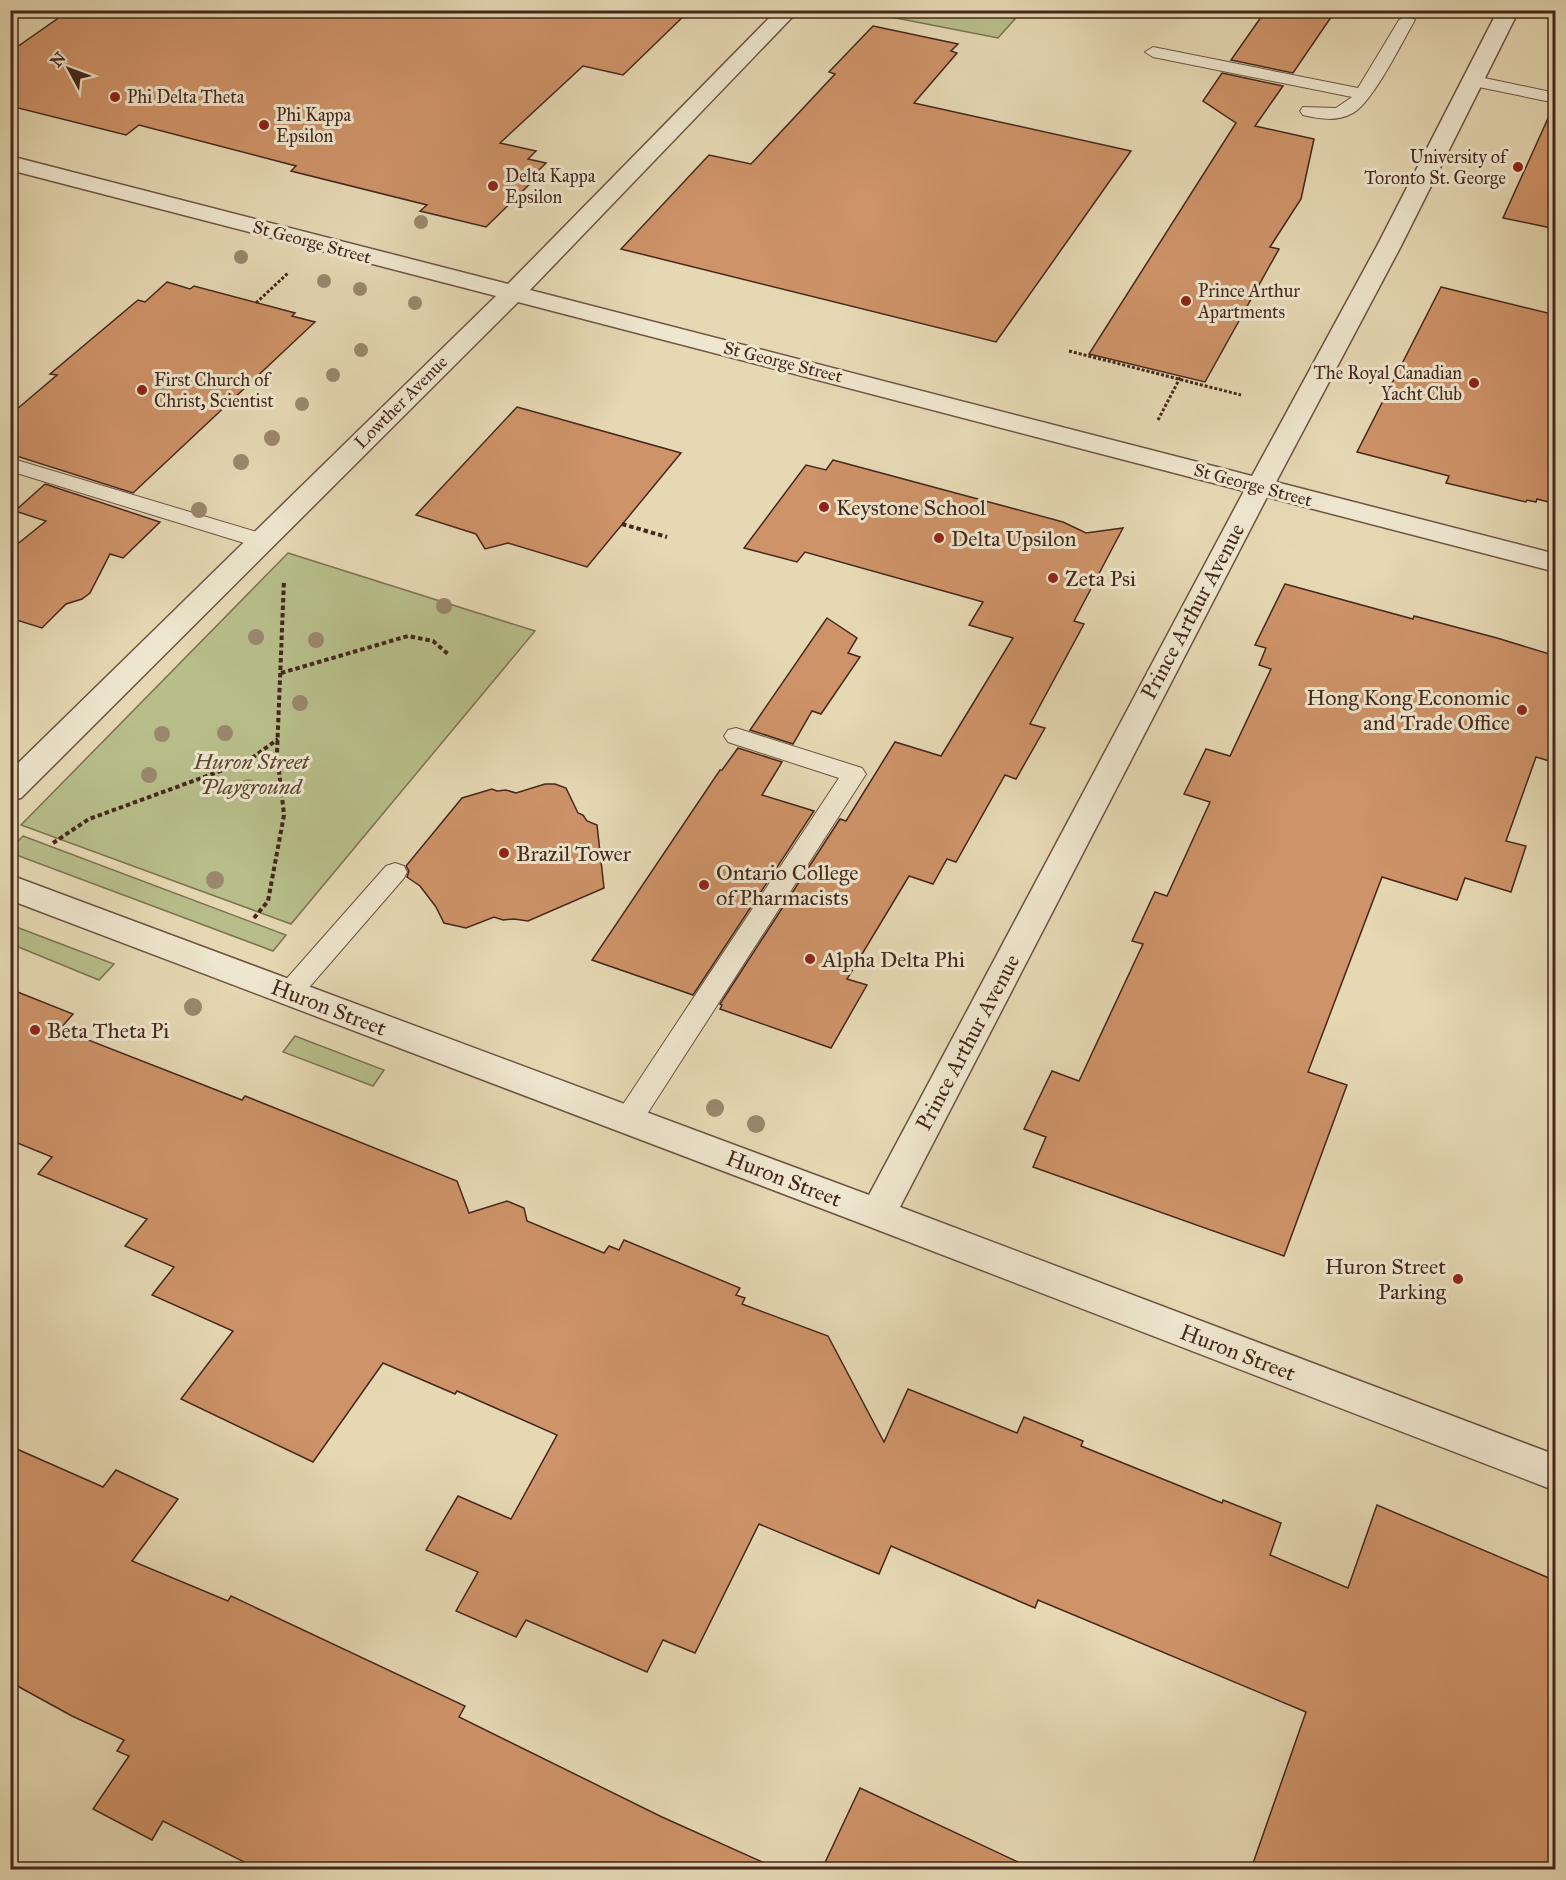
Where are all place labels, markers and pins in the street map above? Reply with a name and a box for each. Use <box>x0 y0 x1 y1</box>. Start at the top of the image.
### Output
place label: Phi Delta Theta <box>127 86 245 108</box>
marker: Phi Delta Theta <box>108 90 122 104</box>
place label: Phi Kappa Epsilon <box>276 104 352 147</box>
marker: Phi Kappa Epsilon <box>257 118 271 132</box>
place label: University of Toronto St. George <box>1364 146 1509 190</box>
marker: University of Toronto St. George <box>1511 160 1525 174</box>
place label: Delta Kappa Epsilon <box>505 165 596 208</box>
marker: Delta Kappa Epsilon <box>486 179 500 193</box>
place label: Prince Arthur Apartments <box>1197 280 1300 323</box>
marker: Prince Arthur Apartments <box>1179 294 1193 308</box>
place label: The Royal Canadian Yacht Club <box>1314 362 1462 405</box>
place label: First Church of Christ, Scientist <box>154 369 274 412</box>
marker: The Royal Canadian Yacht Club <box>1467 376 1481 390</box>
marker: First Church of Christ, Scientist <box>135 383 149 397</box>
place label: Keystone School <box>836 494 986 521</box>
marker: Keystone School <box>817 500 831 514</box>
place label: Delta Upsilon <box>951 525 1076 552</box>
marker: Delta Upsilon <box>932 531 946 545</box>
place label: Zeta Psi <box>1065 565 1136 592</box>
marker: Zeta Psi <box>1046 571 1060 585</box>
place label: Hong Kong Economic and Trade Office <box>1307 684 1510 736</box>
marker: Hong Kong Economic and Trade Office <box>1515 703 1529 717</box>
place label: Brazil Tower <box>516 840 632 867</box>
marker: Brazil Tower <box>497 846 511 860</box>
place label: Ontario College of Pharmacists <box>716 859 858 911</box>
marker: Ontario College of Pharmacists <box>697 878 711 892</box>
place label: Alpha Delta Phi <box>821 946 965 973</box>
marker: Alpha Delta Phi <box>803 952 817 966</box>
place label: Beta Theta Pi <box>47 1017 169 1044</box>
marker: Beta Theta Pi <box>28 1023 42 1037</box>
place label: Huron Street Parking <box>1325 1253 1447 1305</box>
marker: Huron Street Parking <box>1451 1272 1465 1286</box>

